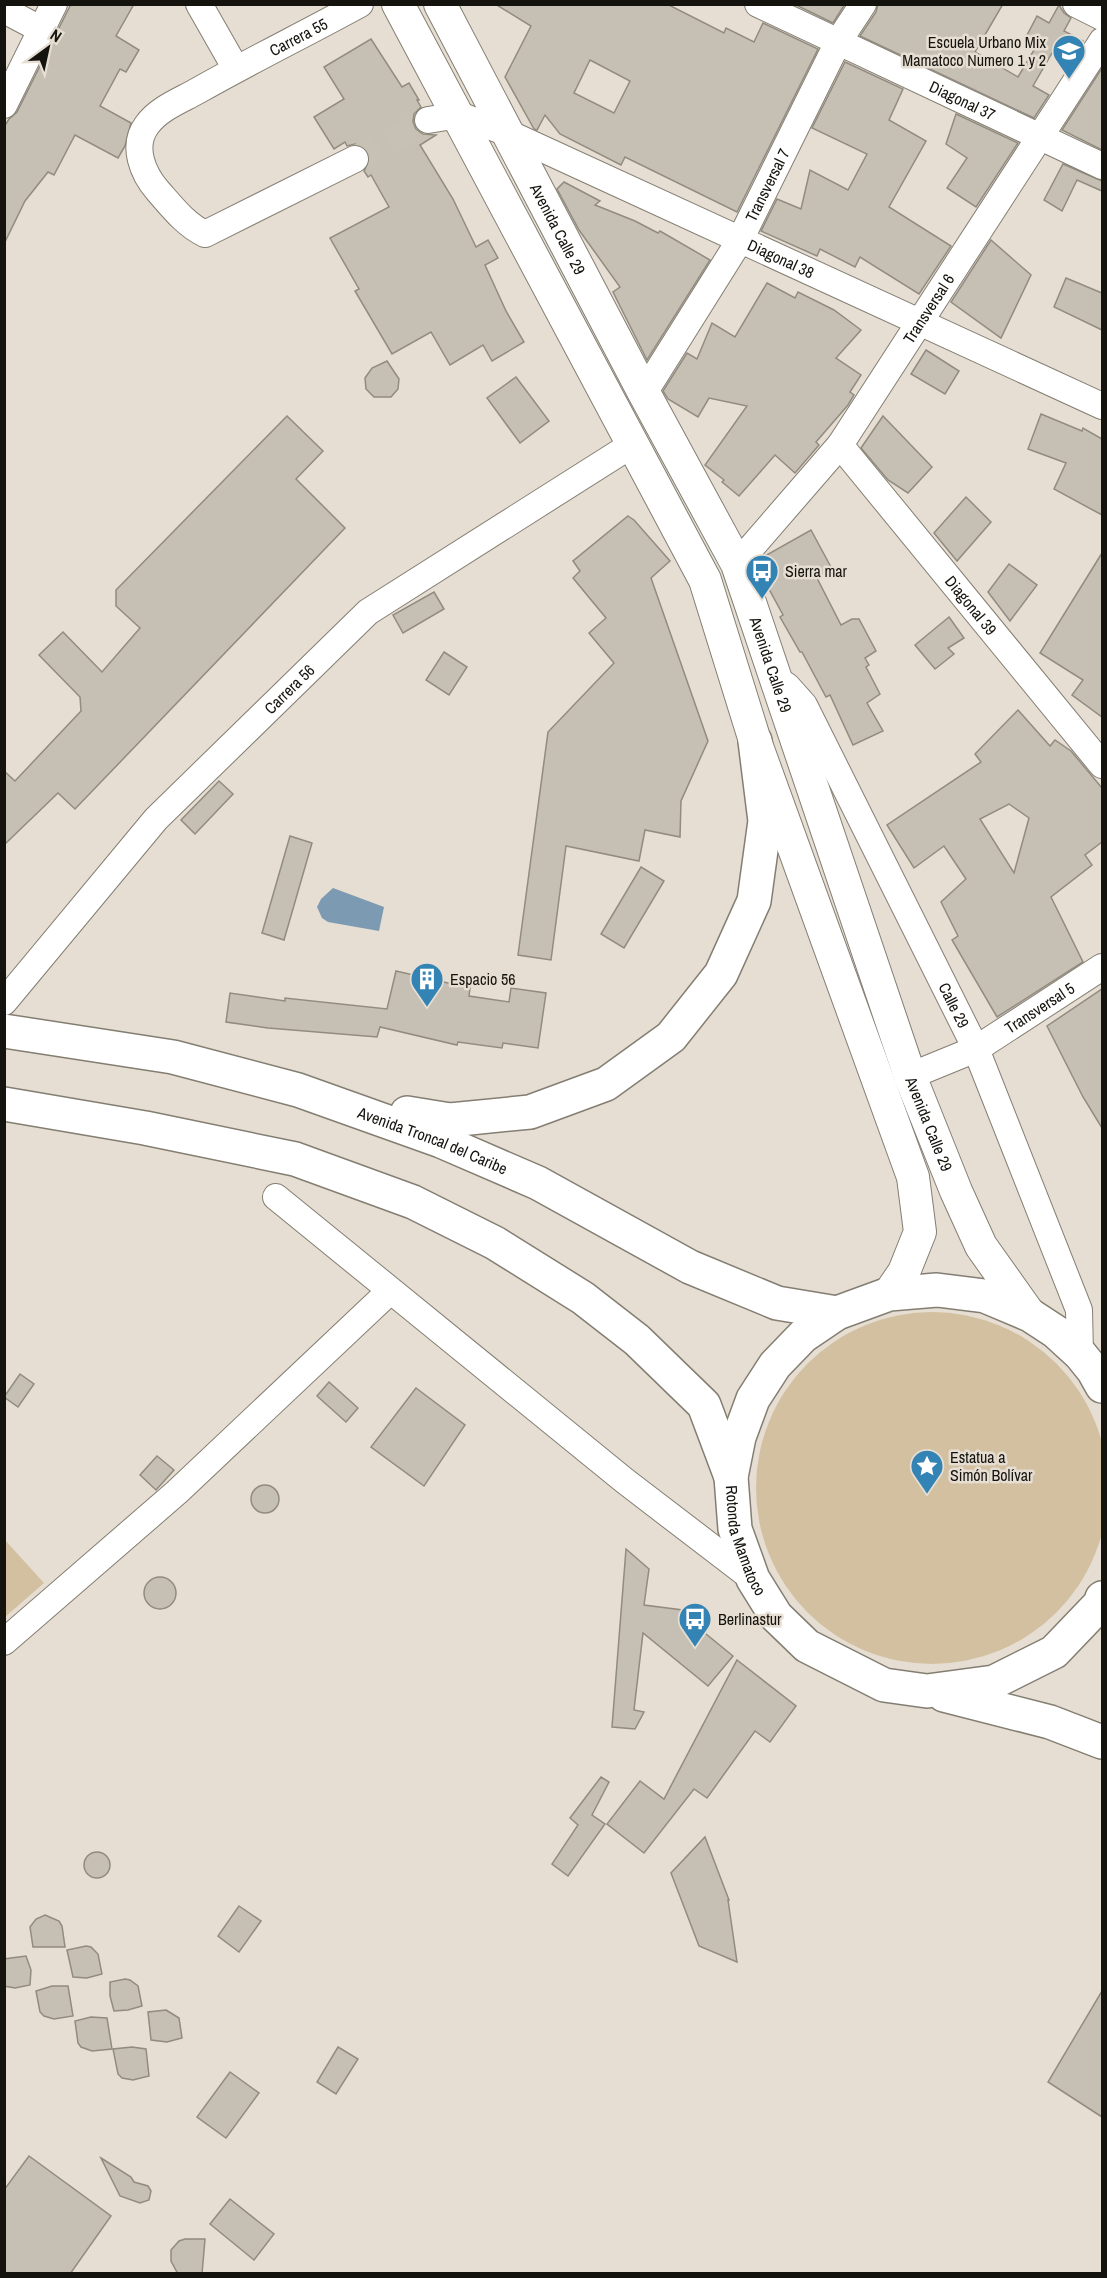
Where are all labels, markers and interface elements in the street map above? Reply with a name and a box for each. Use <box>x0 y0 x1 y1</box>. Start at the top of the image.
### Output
street label: Carrera 55 <box>265 12 331 61</box>
north arrow <box>18 18 78 78</box>
text: N <box>46 24 66 47</box>
place label: Escuela Urbano Mix Mamatoco Numero 1 y 2 <box>902 31 1046 71</box>
school or university icon: Escuela Urbano Mix Mamatoco Numero 1 y 2 <box>1051 33 1087 80</box>
street label: Diagonal 37 <box>926 75 999 125</box>
street label: Transversal 7 <box>740 145 795 225</box>
street label: Avenida Calle 29 <box>525 179 591 278</box>
street label: Diagonal 38 <box>744 234 818 283</box>
street label: Transversal 6 <box>898 269 959 348</box>
bus stop icon: Sierra mar <box>744 553 780 600</box>
place label: Sierra mar <box>785 560 848 582</box>
street label: Diagonal 39 <box>940 571 1002 640</box>
street label: Avenida Calle 29 <box>744 613 797 715</box>
street label: Carrera 56 <box>259 659 319 719</box>
building icon: Espacio 56 <box>409 961 445 1008</box>
place label: Espacio 56 <box>450 968 516 990</box>
street label: Transversal 5 <box>1000 977 1079 1038</box>
street label: Calle 29 <box>933 979 975 1032</box>
street label: Avenida Calle 29 <box>900 1073 958 1174</box>
street label: Avenida Troncal del Caribe <box>354 1101 511 1179</box>
place label: Estatua a Simón Bolívar <box>950 1446 1033 1486</box>
place icon: Estatua a Simón Bolívar <box>909 1448 945 1495</box>
street label: Rotonda Mamatoco <box>721 1484 772 1600</box>
bus stop icon: Berlinastur <box>677 1601 713 1648</box>
place label: Berlinastur <box>718 1608 782 1630</box>

